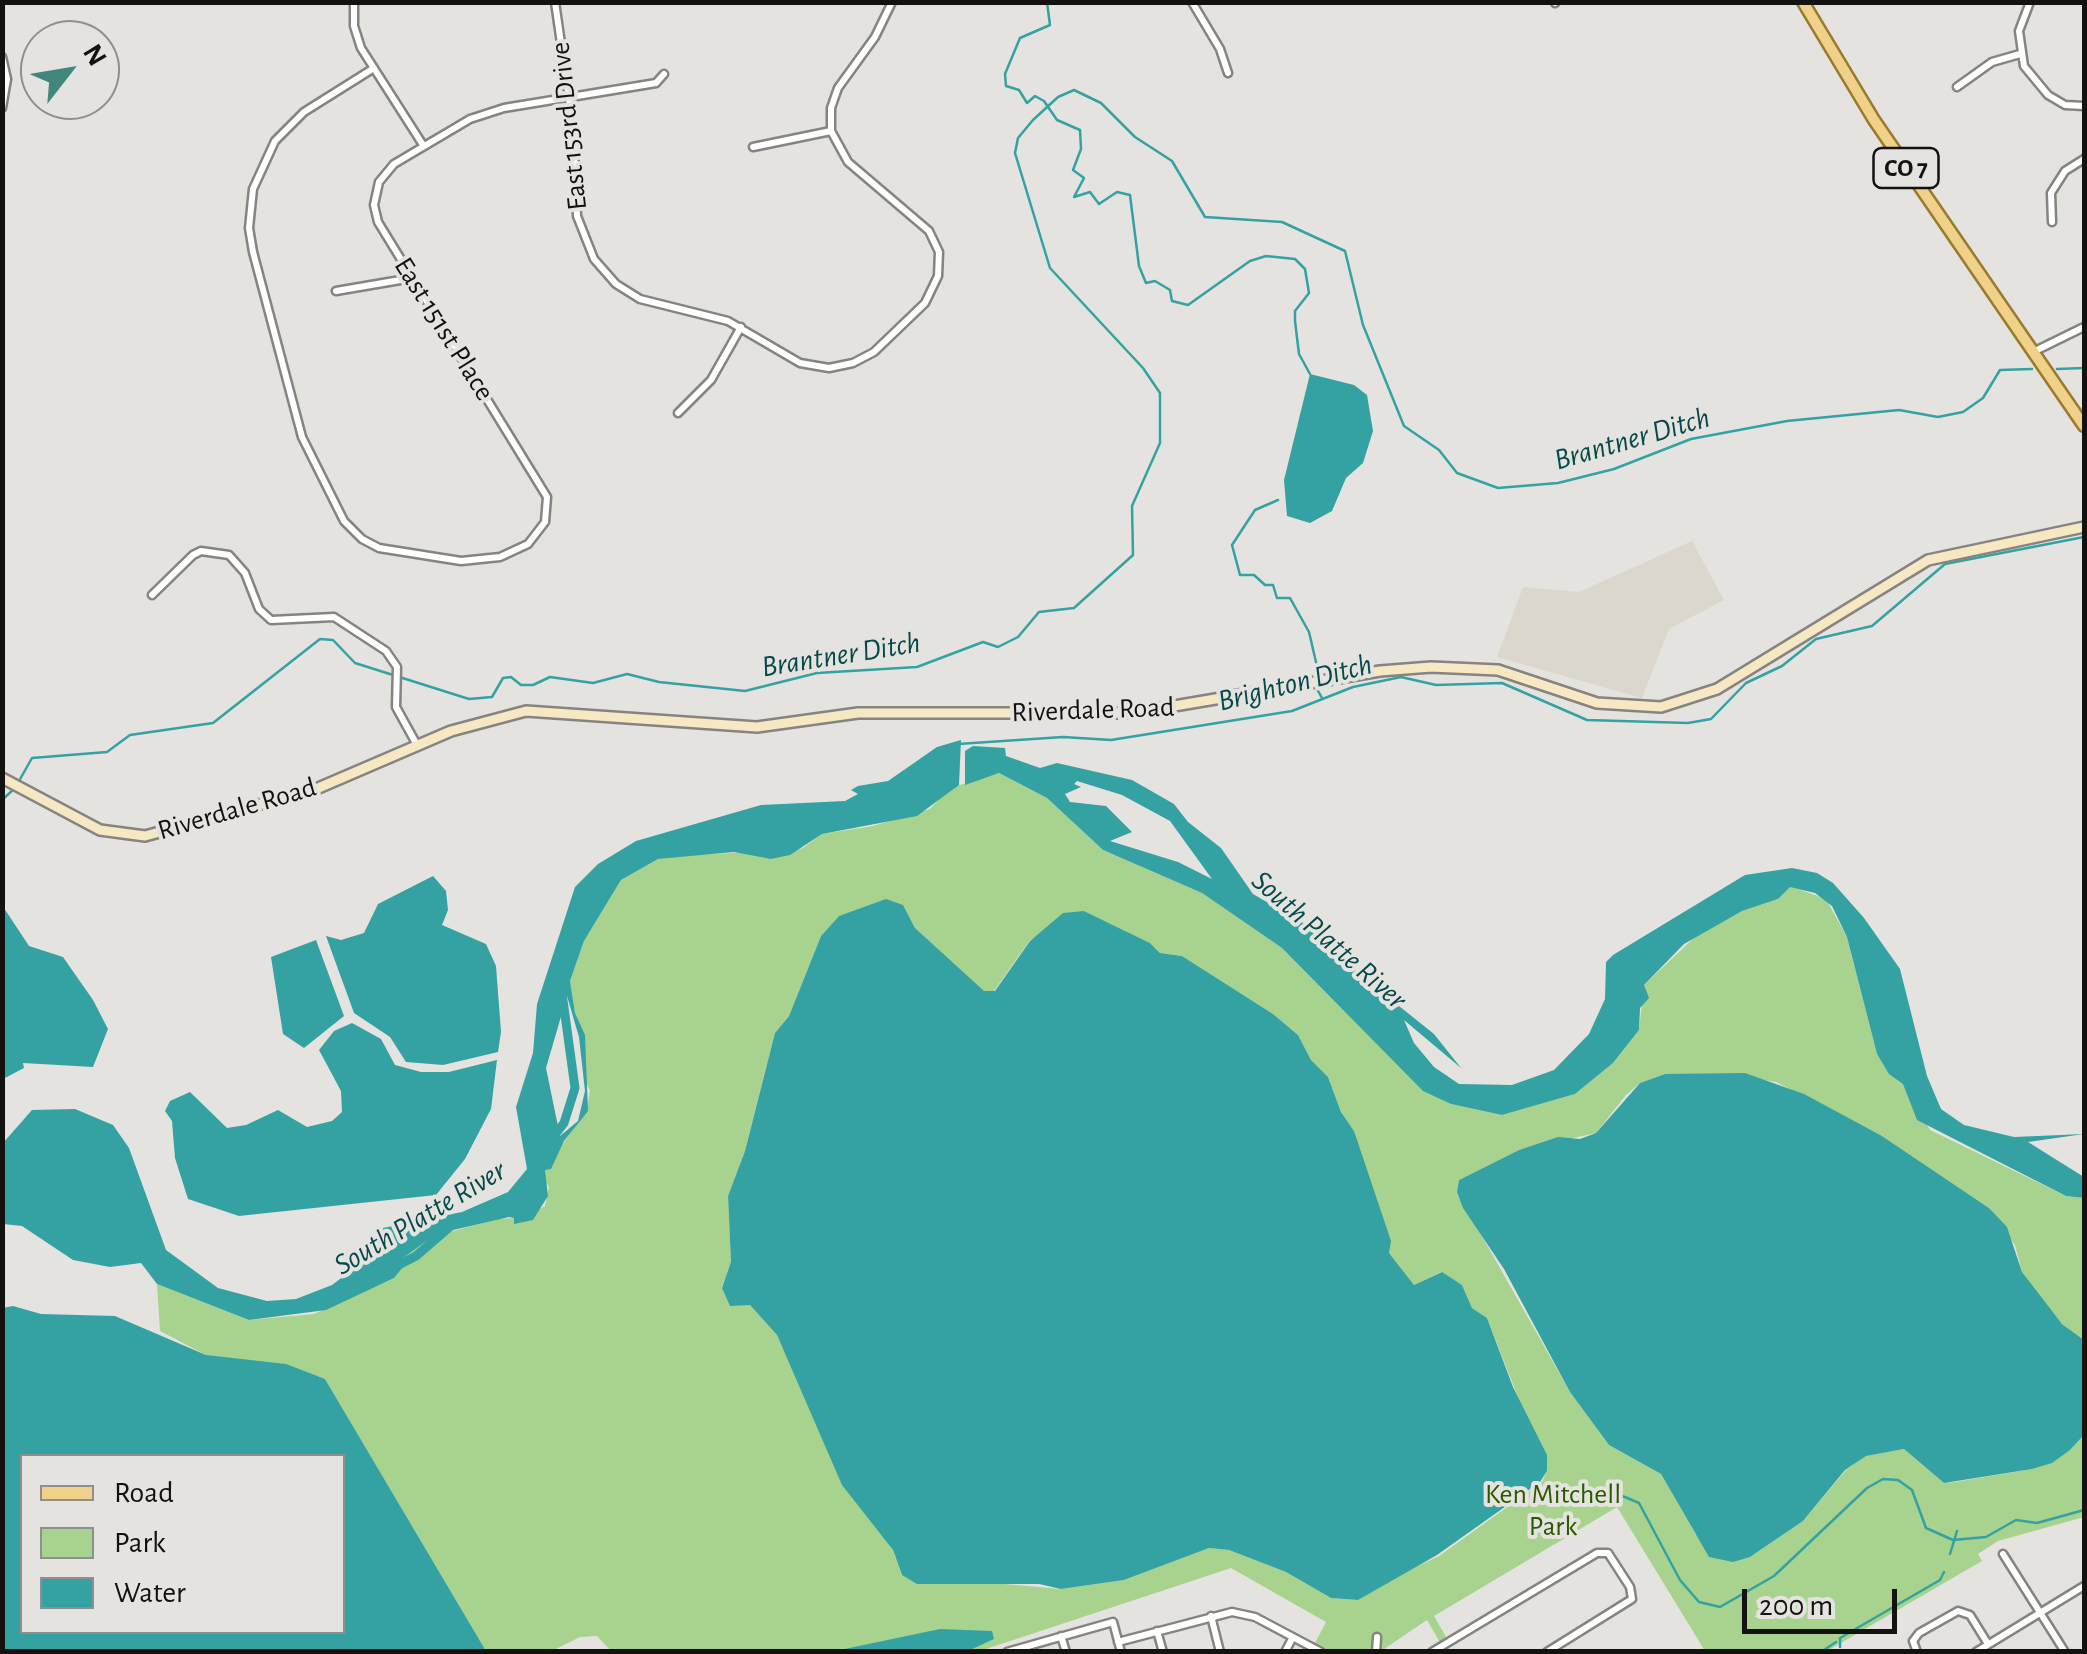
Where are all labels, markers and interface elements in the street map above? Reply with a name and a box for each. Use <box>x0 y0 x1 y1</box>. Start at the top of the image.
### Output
north arrow <box>20 20 120 120</box>
text: N <box>77 40 111 71</box>
street label: East 153rd Drive <box>543 40 595 212</box>
road number: CO 7 <box>1874 148 1938 188</box>
street label: East 151st Place <box>387 251 501 407</box>
water label: Brantner Ditch <box>1550 400 1714 478</box>
water label: Brantner Ditch <box>759 625 923 685</box>
water label: Brighton Ditch <box>1214 646 1376 720</box>
street label: Riverdale Road <box>1011 690 1175 730</box>
street label: Riverdale Road <box>154 770 320 848</box>
water label: South Platte River <box>1244 863 1414 1017</box>
water label: South Platte River <box>328 1153 512 1283</box>
legend <box>20 1454 345 1634</box>
text: Road <box>114 1478 174 1508</box>
park label: Ken Mitchell Park <box>1485 1478 1621 1544</box>
text: Park <box>114 1528 166 1558</box>
scale bar <box>1747 1569 1902 1631</box>
text: Water <box>114 1578 186 1608</box>
text: 200 m <box>1759 1591 1833 1621</box>

